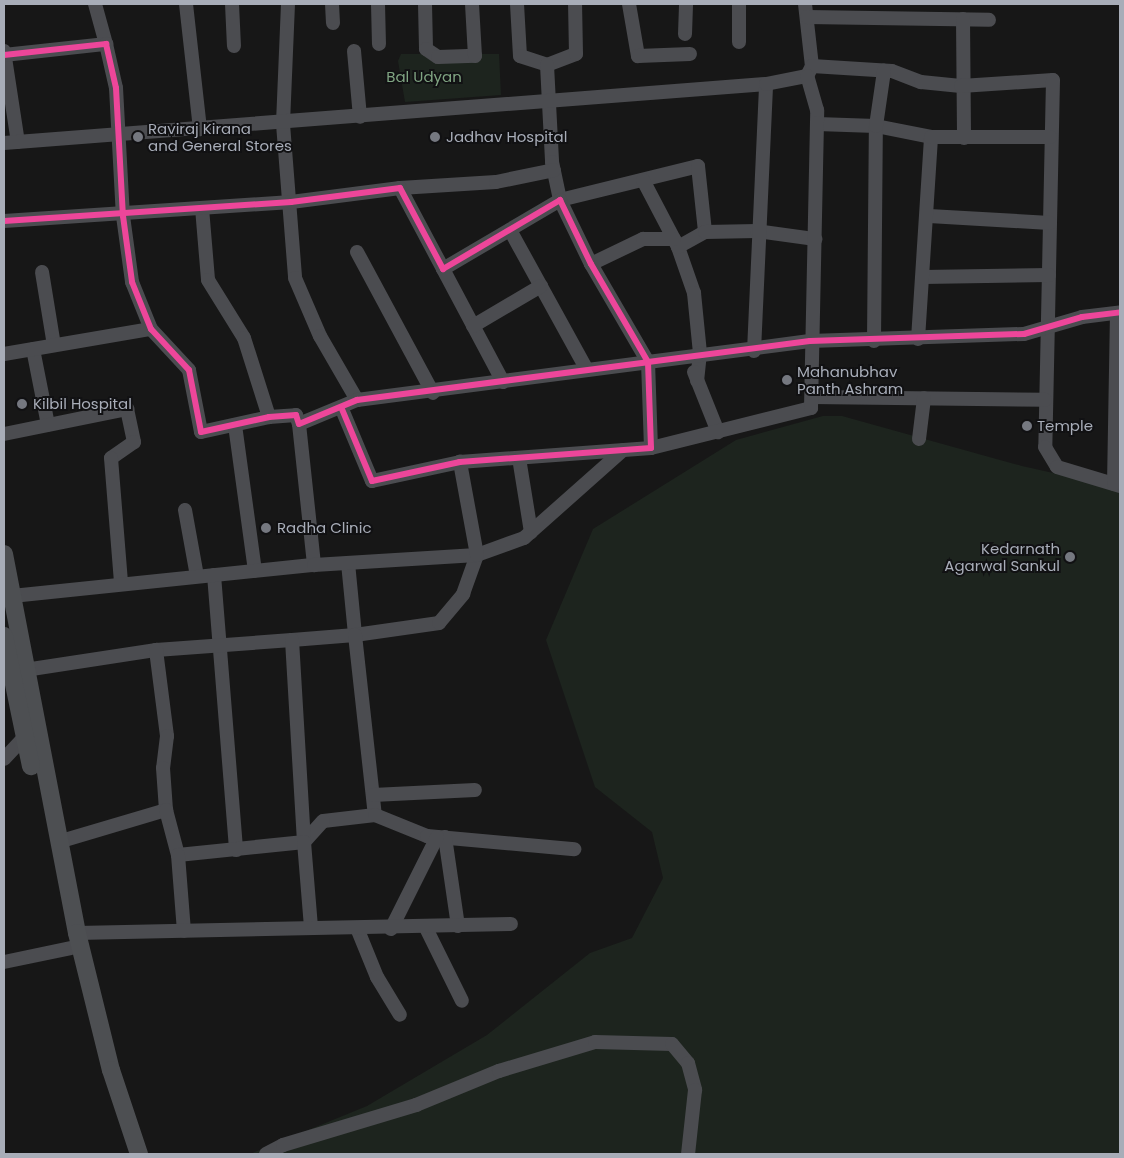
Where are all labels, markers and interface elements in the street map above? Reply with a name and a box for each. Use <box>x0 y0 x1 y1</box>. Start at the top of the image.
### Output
park label: Bal Udyan <box>386 68 462 86</box>
place label: Raviraj Kirana and General Stores <box>148 119 292 154</box>
place label: Jadhav Hospital <box>446 128 567 146</box>
marker: Jadhav Hospital <box>428 130 442 144</box>
marker: Raviraj Kirana and General Stores <box>132 131 144 143</box>
place label: Mahanubhav Panth Ashram <box>797 362 903 397</box>
marker: Mahanubhav Panth Ashram <box>781 374 793 386</box>
place label: Kilbil Hospital <box>33 395 132 413</box>
marker: Kilbil Hospital <box>15 397 29 411</box>
place label: Temple <box>1037 417 1093 435</box>
marker: Temple <box>1021 420 1033 432</box>
place label: Radha Clinic <box>277 519 371 537</box>
marker: Radha Clinic <box>259 521 273 535</box>
place label: Kedarnath Agarwal Sankul <box>944 539 1060 574</box>
marker: Kedarnath Agarwal Sankul <box>1064 551 1076 563</box>

